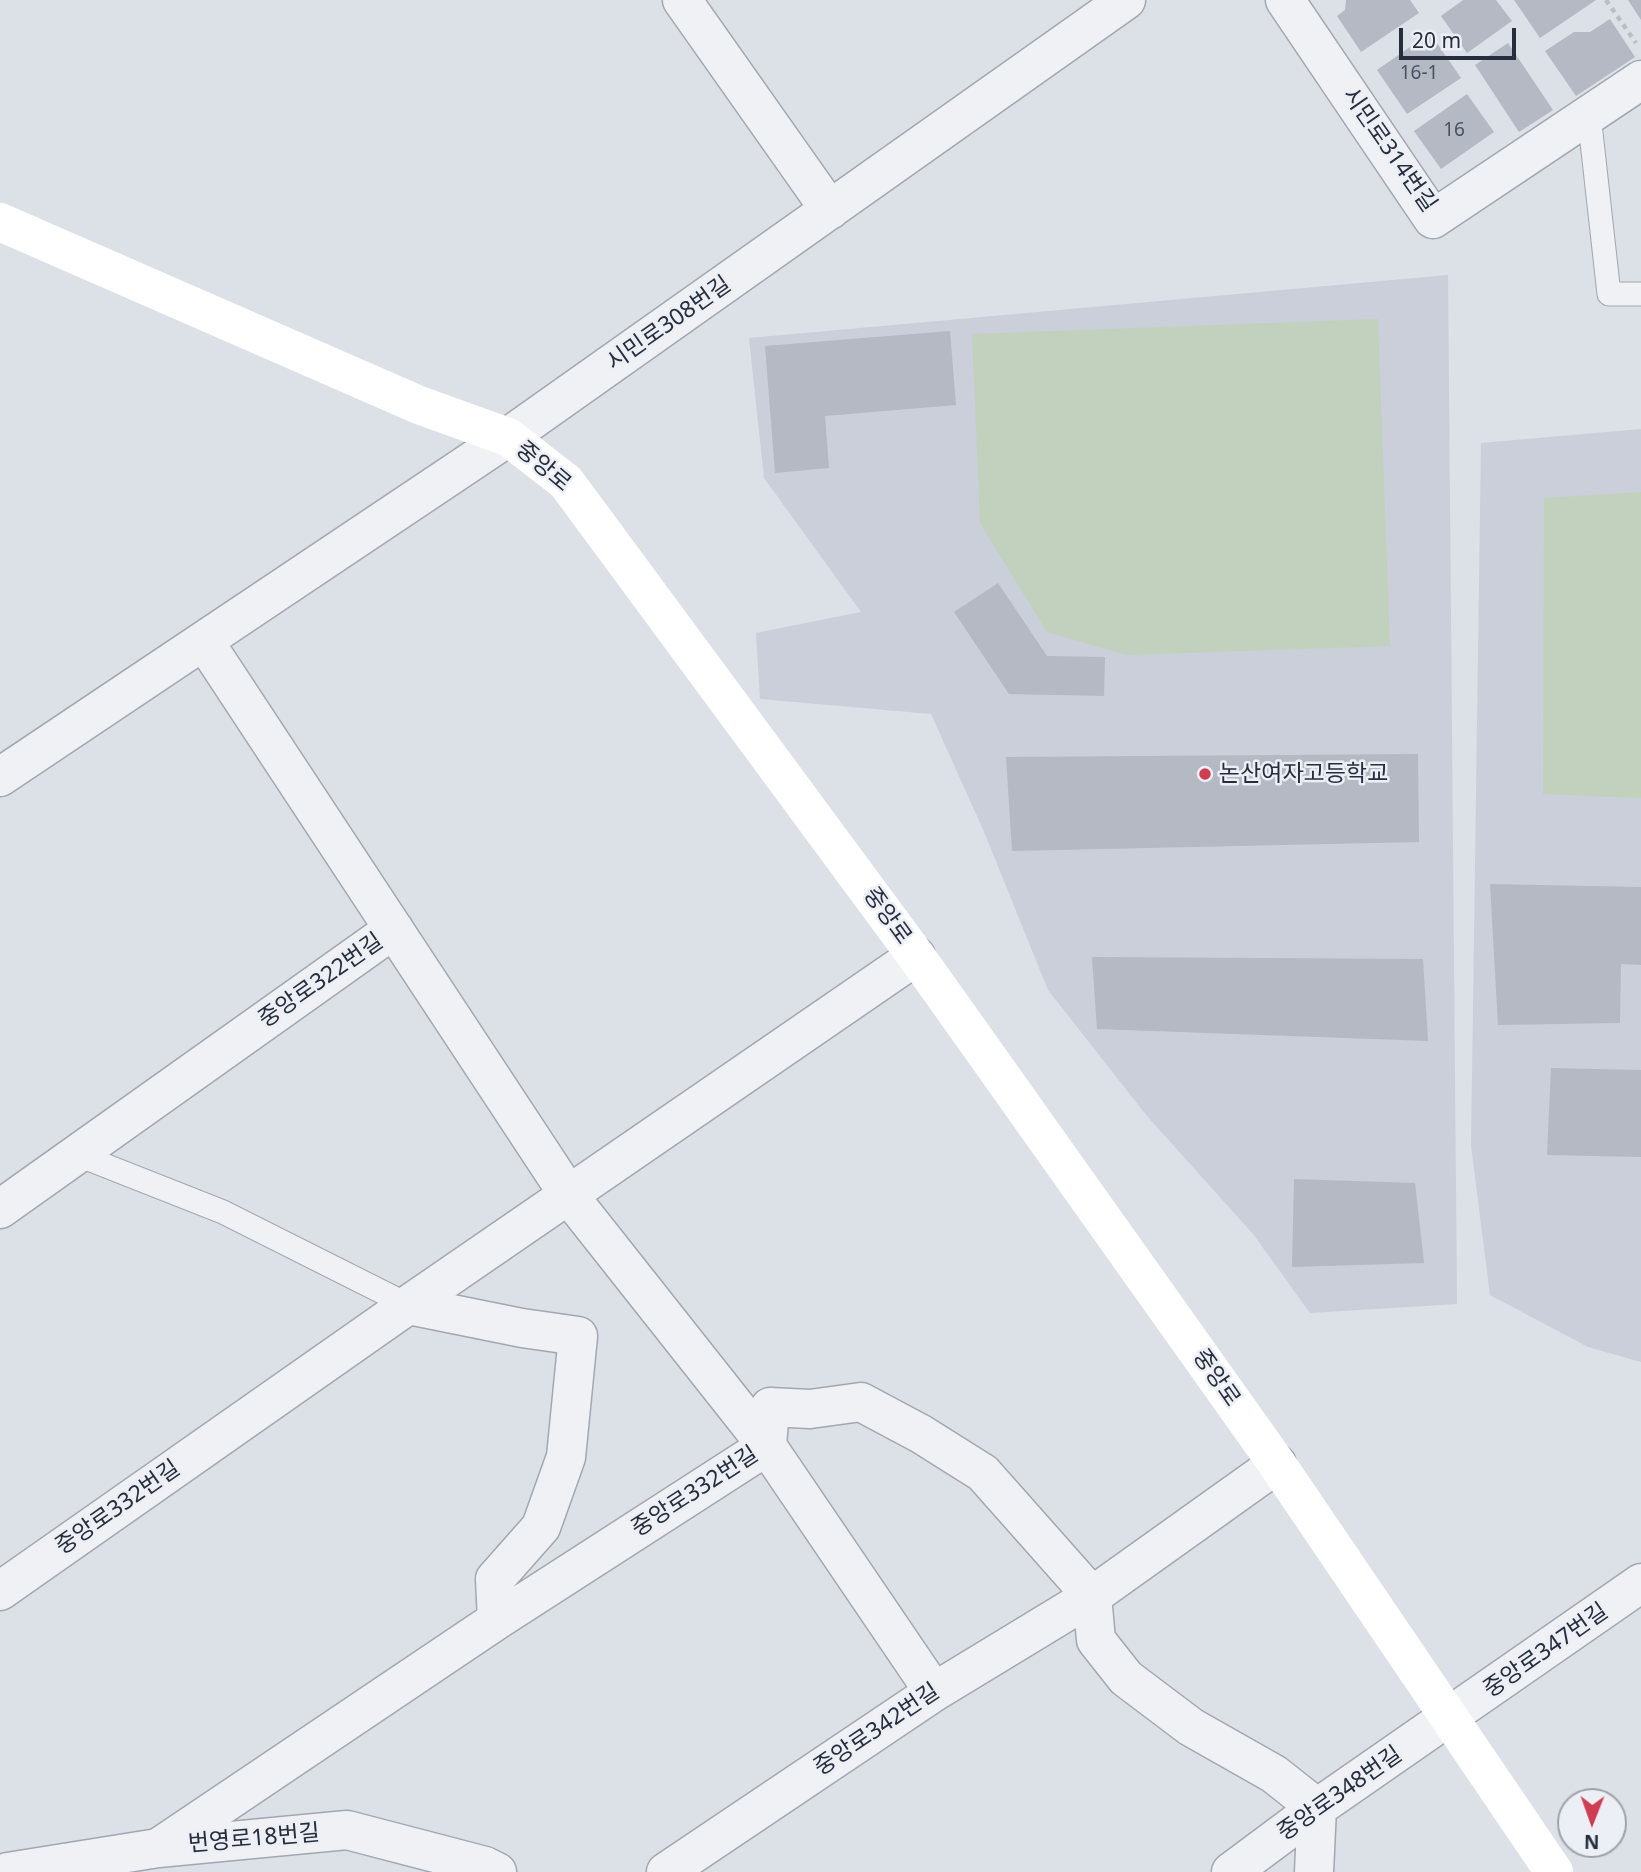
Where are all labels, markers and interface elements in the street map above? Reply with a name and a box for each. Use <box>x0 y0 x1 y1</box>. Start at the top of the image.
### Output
scale bar <box>1403 14 1520 58</box>
text: 20 m <box>1412 26 1461 54</box>
house number: 16-1 <box>1400 63 1438 85</box>
street label: 시민로314번길 <box>1336 83 1442 217</box>
house number: 16 <box>1443 120 1465 142</box>
street label: 시민로308번길 <box>602 271 736 377</box>
street label: 중앙로 <box>510 436 576 498</box>
place label: 논산여자고등학교 <box>1219 760 1388 788</box>
marker: 논산여자고등학교 <box>1197 766 1213 782</box>
street label: 중앙로 <box>857 882 917 950</box>
street label: 중앙로322번길 <box>254 928 388 1034</box>
street label: 중앙로 <box>1186 1344 1246 1412</box>
street label: 중앙로332번길 <box>627 1441 763 1543</box>
street label: 중앙로332번길 <box>51 1455 185 1561</box>
street label: 중앙로347번길 <box>1479 1598 1613 1704</box>
street label: 중앙로342번길 <box>809 1678 945 1782</box>
street label: 중앙로348번길 <box>1273 1741 1407 1847</box>
north arrow <box>1557 1788 1627 1858</box>
street label: 번영로18번길 <box>187 1819 321 1859</box>
text: N <box>1584 1829 1600 1855</box>

